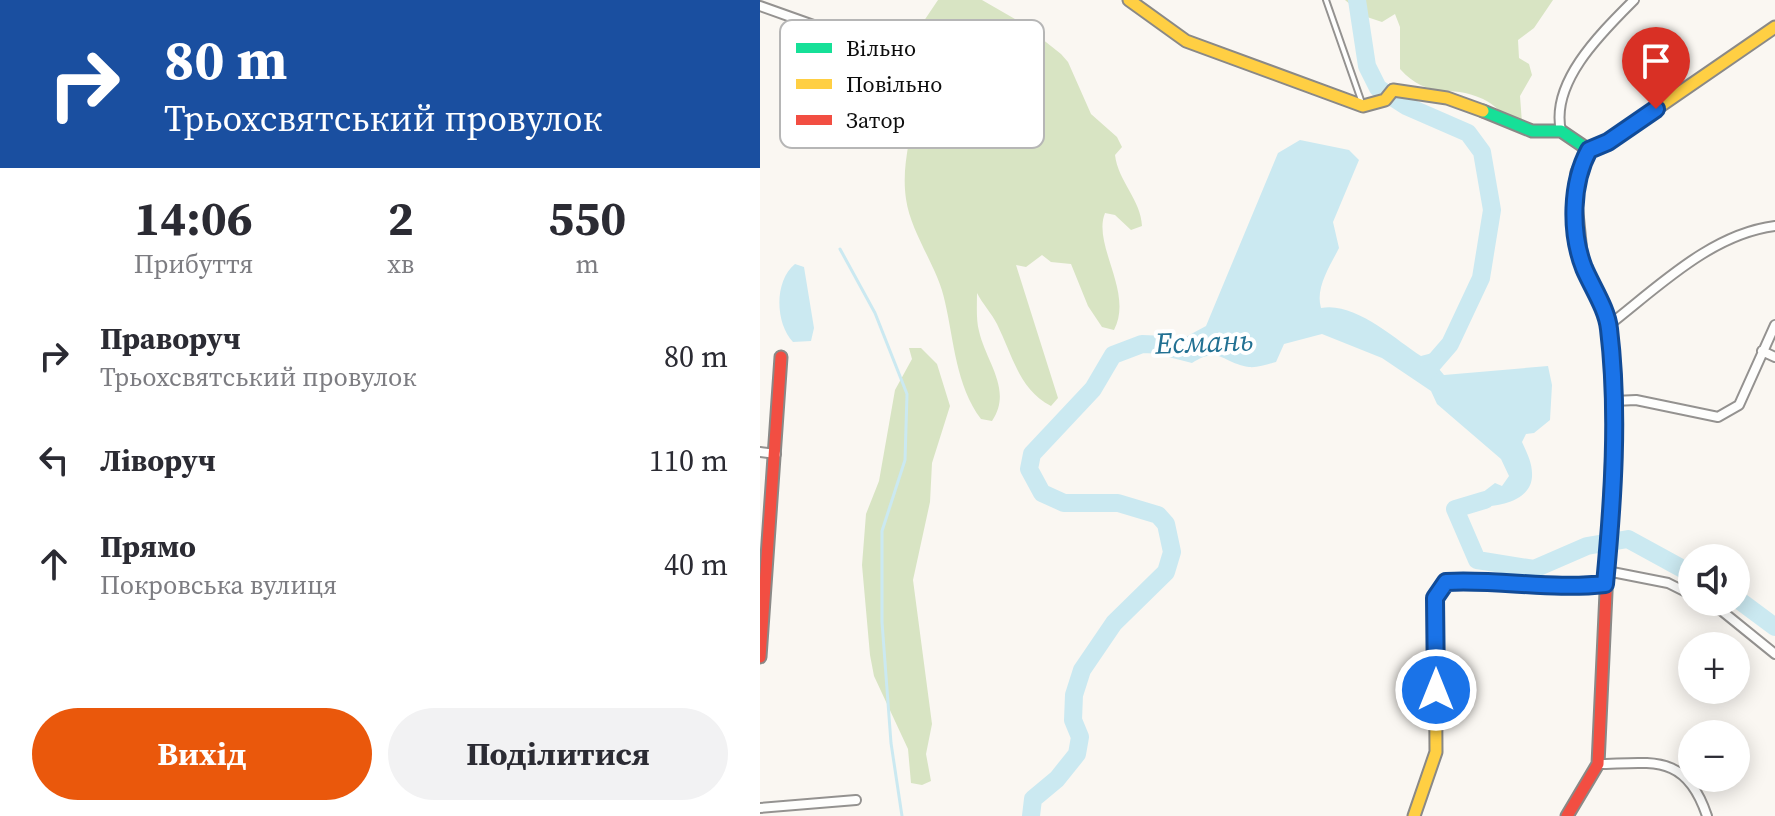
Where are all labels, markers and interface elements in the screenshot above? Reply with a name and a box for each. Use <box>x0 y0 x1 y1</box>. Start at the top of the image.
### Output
legend <box>780 20 1044 148</box>
text: 80 m <box>164 21 287 98</box>
pin <box>1622 27 1690 109</box>
icon: right <box>32 32 136 136</box>
text: Вільно <box>846 33 916 63</box>
icon: arrive <box>1634 39 1678 83</box>
text: Повільно <box>846 69 942 99</box>
text: Трьохсвятський провулок <box>164 94 602 143</box>
text: Затор <box>846 105 905 135</box>
text: 14:06 <box>134 185 253 251</box>
text: 2 <box>388 185 414 251</box>
text: 550 <box>548 185 626 251</box>
text: Прибуття <box>134 246 253 282</box>
text: хв <box>387 246 414 282</box>
text: m <box>575 246 599 282</box>
text: Праворуч <box>100 318 241 359</box>
water label: Есмань <box>1153 319 1254 364</box>
icon: right <box>32 334 76 378</box>
text: 80 m <box>664 336 728 377</box>
text: Трьохсвятський провулок <box>100 359 417 395</box>
icon: left <box>32 438 76 482</box>
text: Ліворуч <box>100 440 216 481</box>
text: 110 m <box>649 440 728 481</box>
text: Прямо <box>100 526 196 567</box>
icon: ahead <box>32 542 76 586</box>
text: 40 m <box>664 544 728 585</box>
map controls <box>1678 544 1750 792</box>
button: sound <box>1678 544 1750 616</box>
text: Покровська вулиця <box>100 567 337 603</box>
button: + <box>1678 632 1750 704</box>
position arrow <box>1394 648 1478 732</box>
button: Вихід <box>32 708 372 800</box>
button: Поділитися <box>388 708 728 800</box>
button: − <box>1678 720 1750 792</box>

